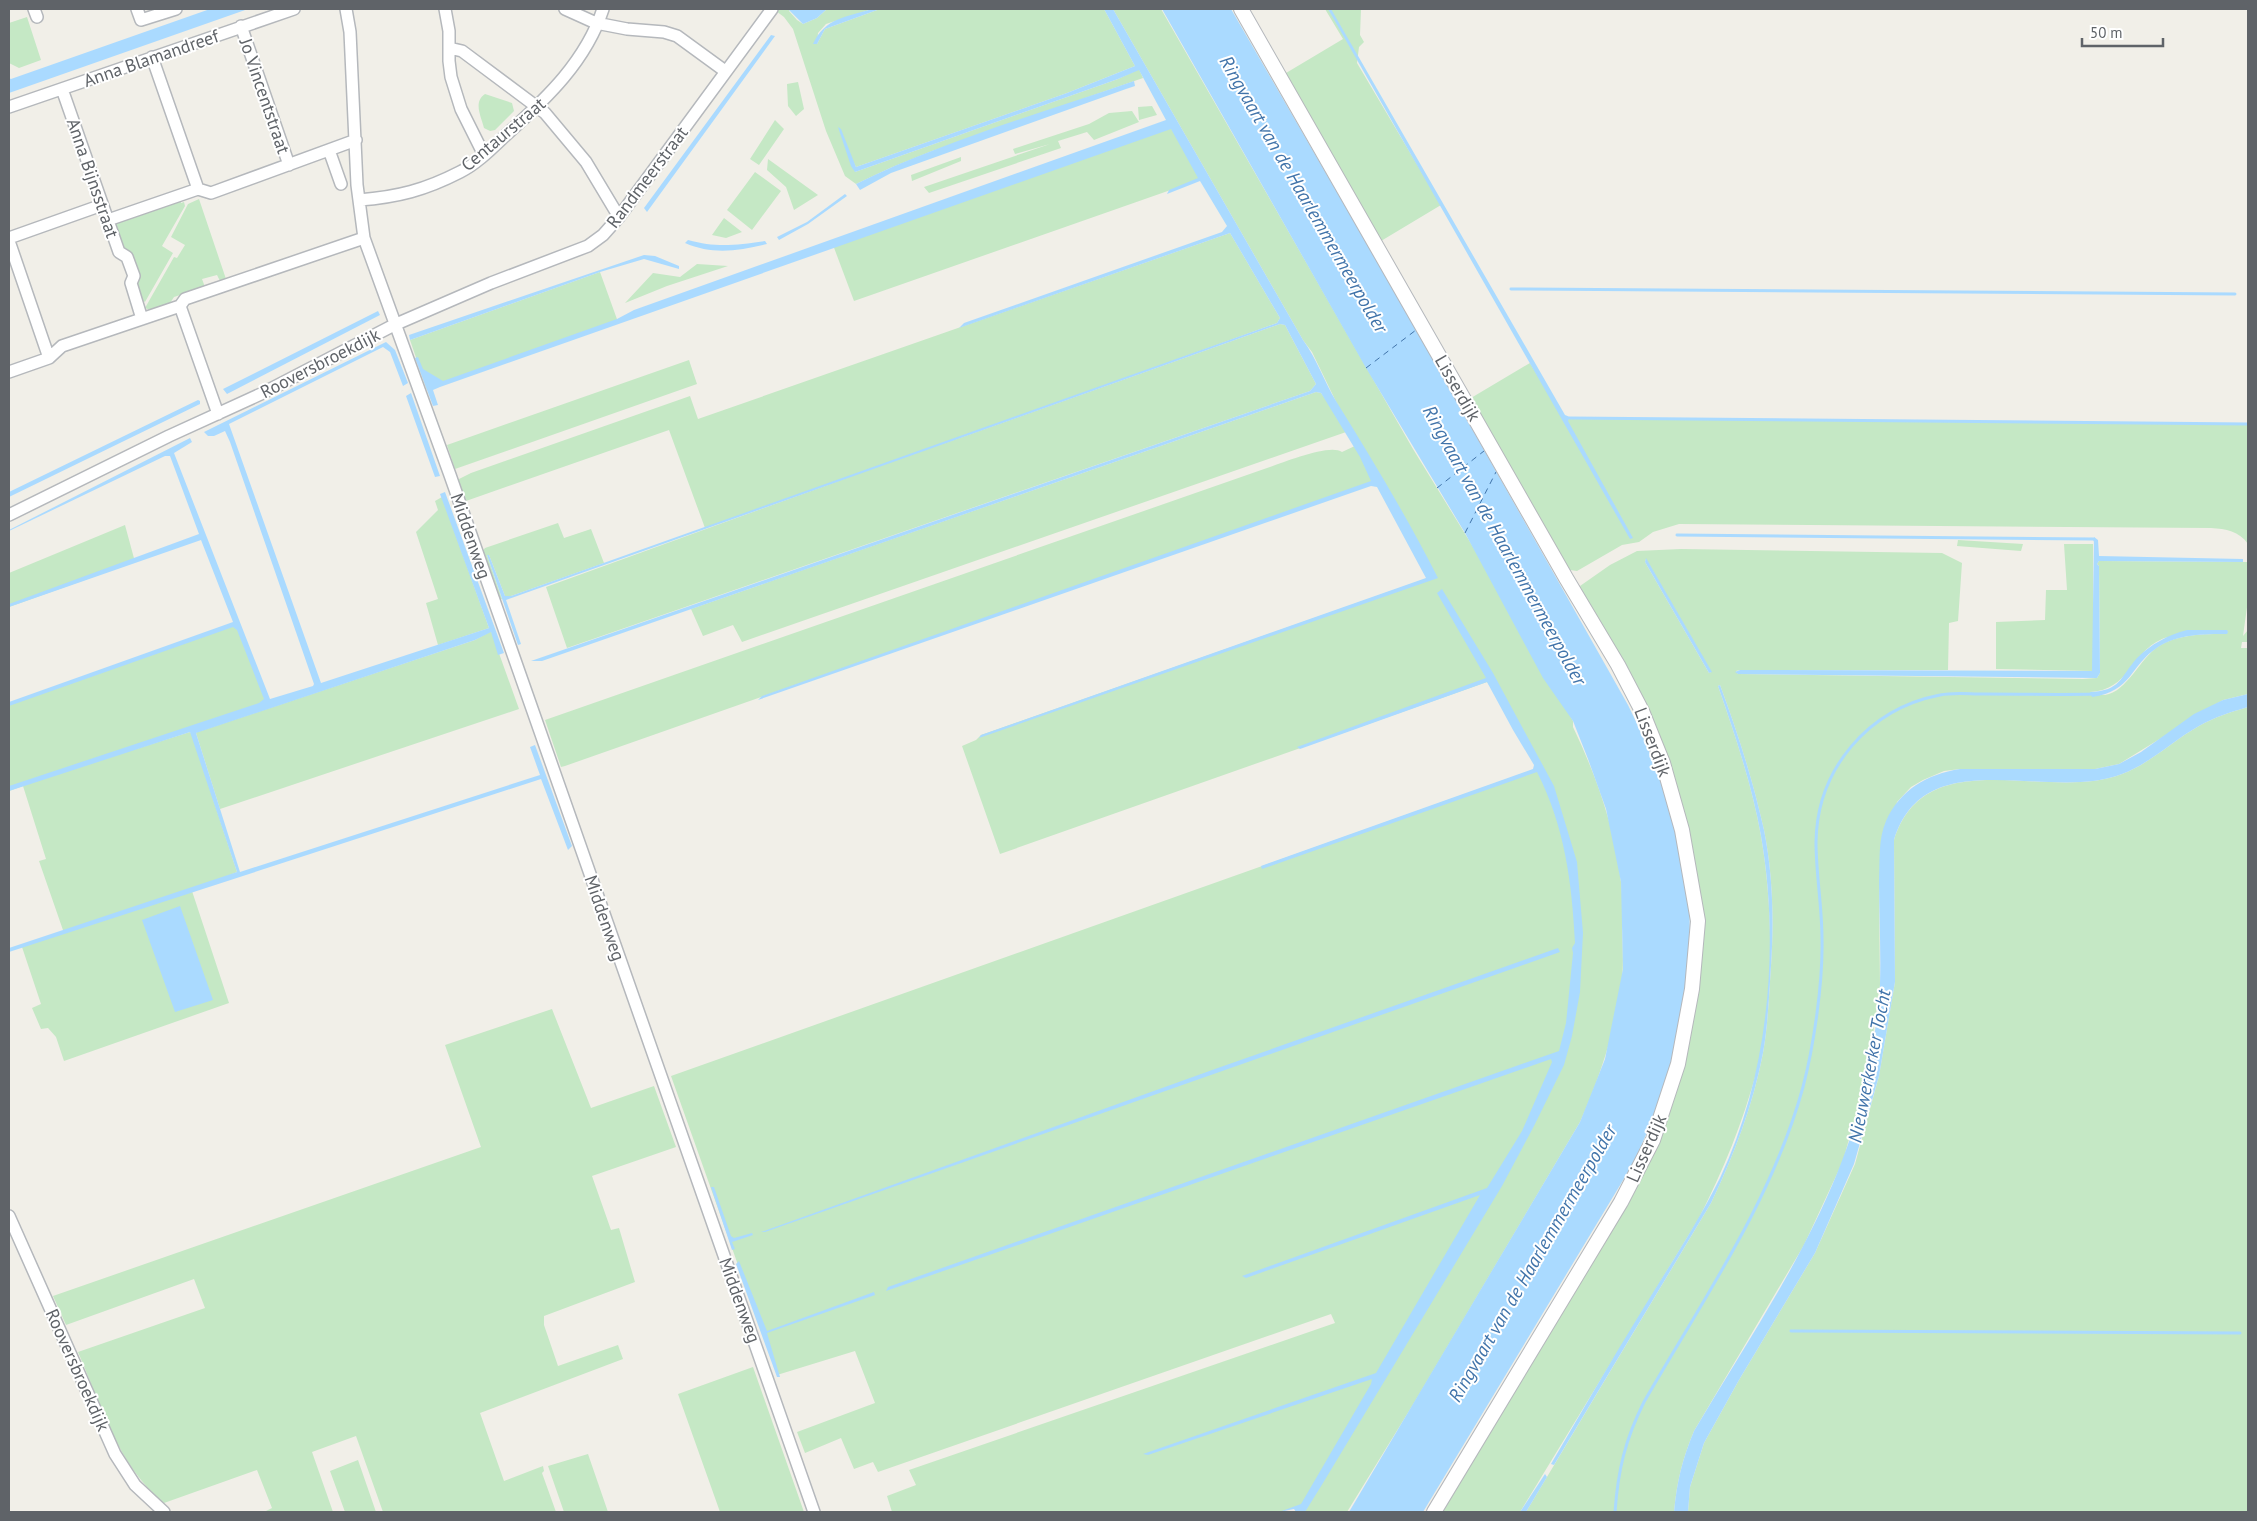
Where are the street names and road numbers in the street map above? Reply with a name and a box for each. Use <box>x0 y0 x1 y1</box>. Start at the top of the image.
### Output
street label: Anna Blamandreef <box>80 24 223 92</box>
street label: Jo Vincentstraat <box>234 34 296 157</box>
street label: Centaurstraat <box>456 92 550 176</box>
street label: Anna Bijnsstraat <box>62 115 124 241</box>
street label: Randmeerstraat <box>601 122 693 232</box>
street label: Rooversbroekdijk <box>256 323 384 403</box>
street label: Lisserdijk <box>1430 351 1486 425</box>
street label: Middenweg <box>446 490 496 582</box>
street label: Lisserdijk <box>1629 704 1677 780</box>
street label: Middenweg <box>580 872 630 964</box>
street label: Lisserdijk <box>1621 1110 1671 1186</box>
street label: Middenweg <box>714 1254 766 1346</box>
street label: Rooversbroekdijk <box>41 1305 115 1435</box>

